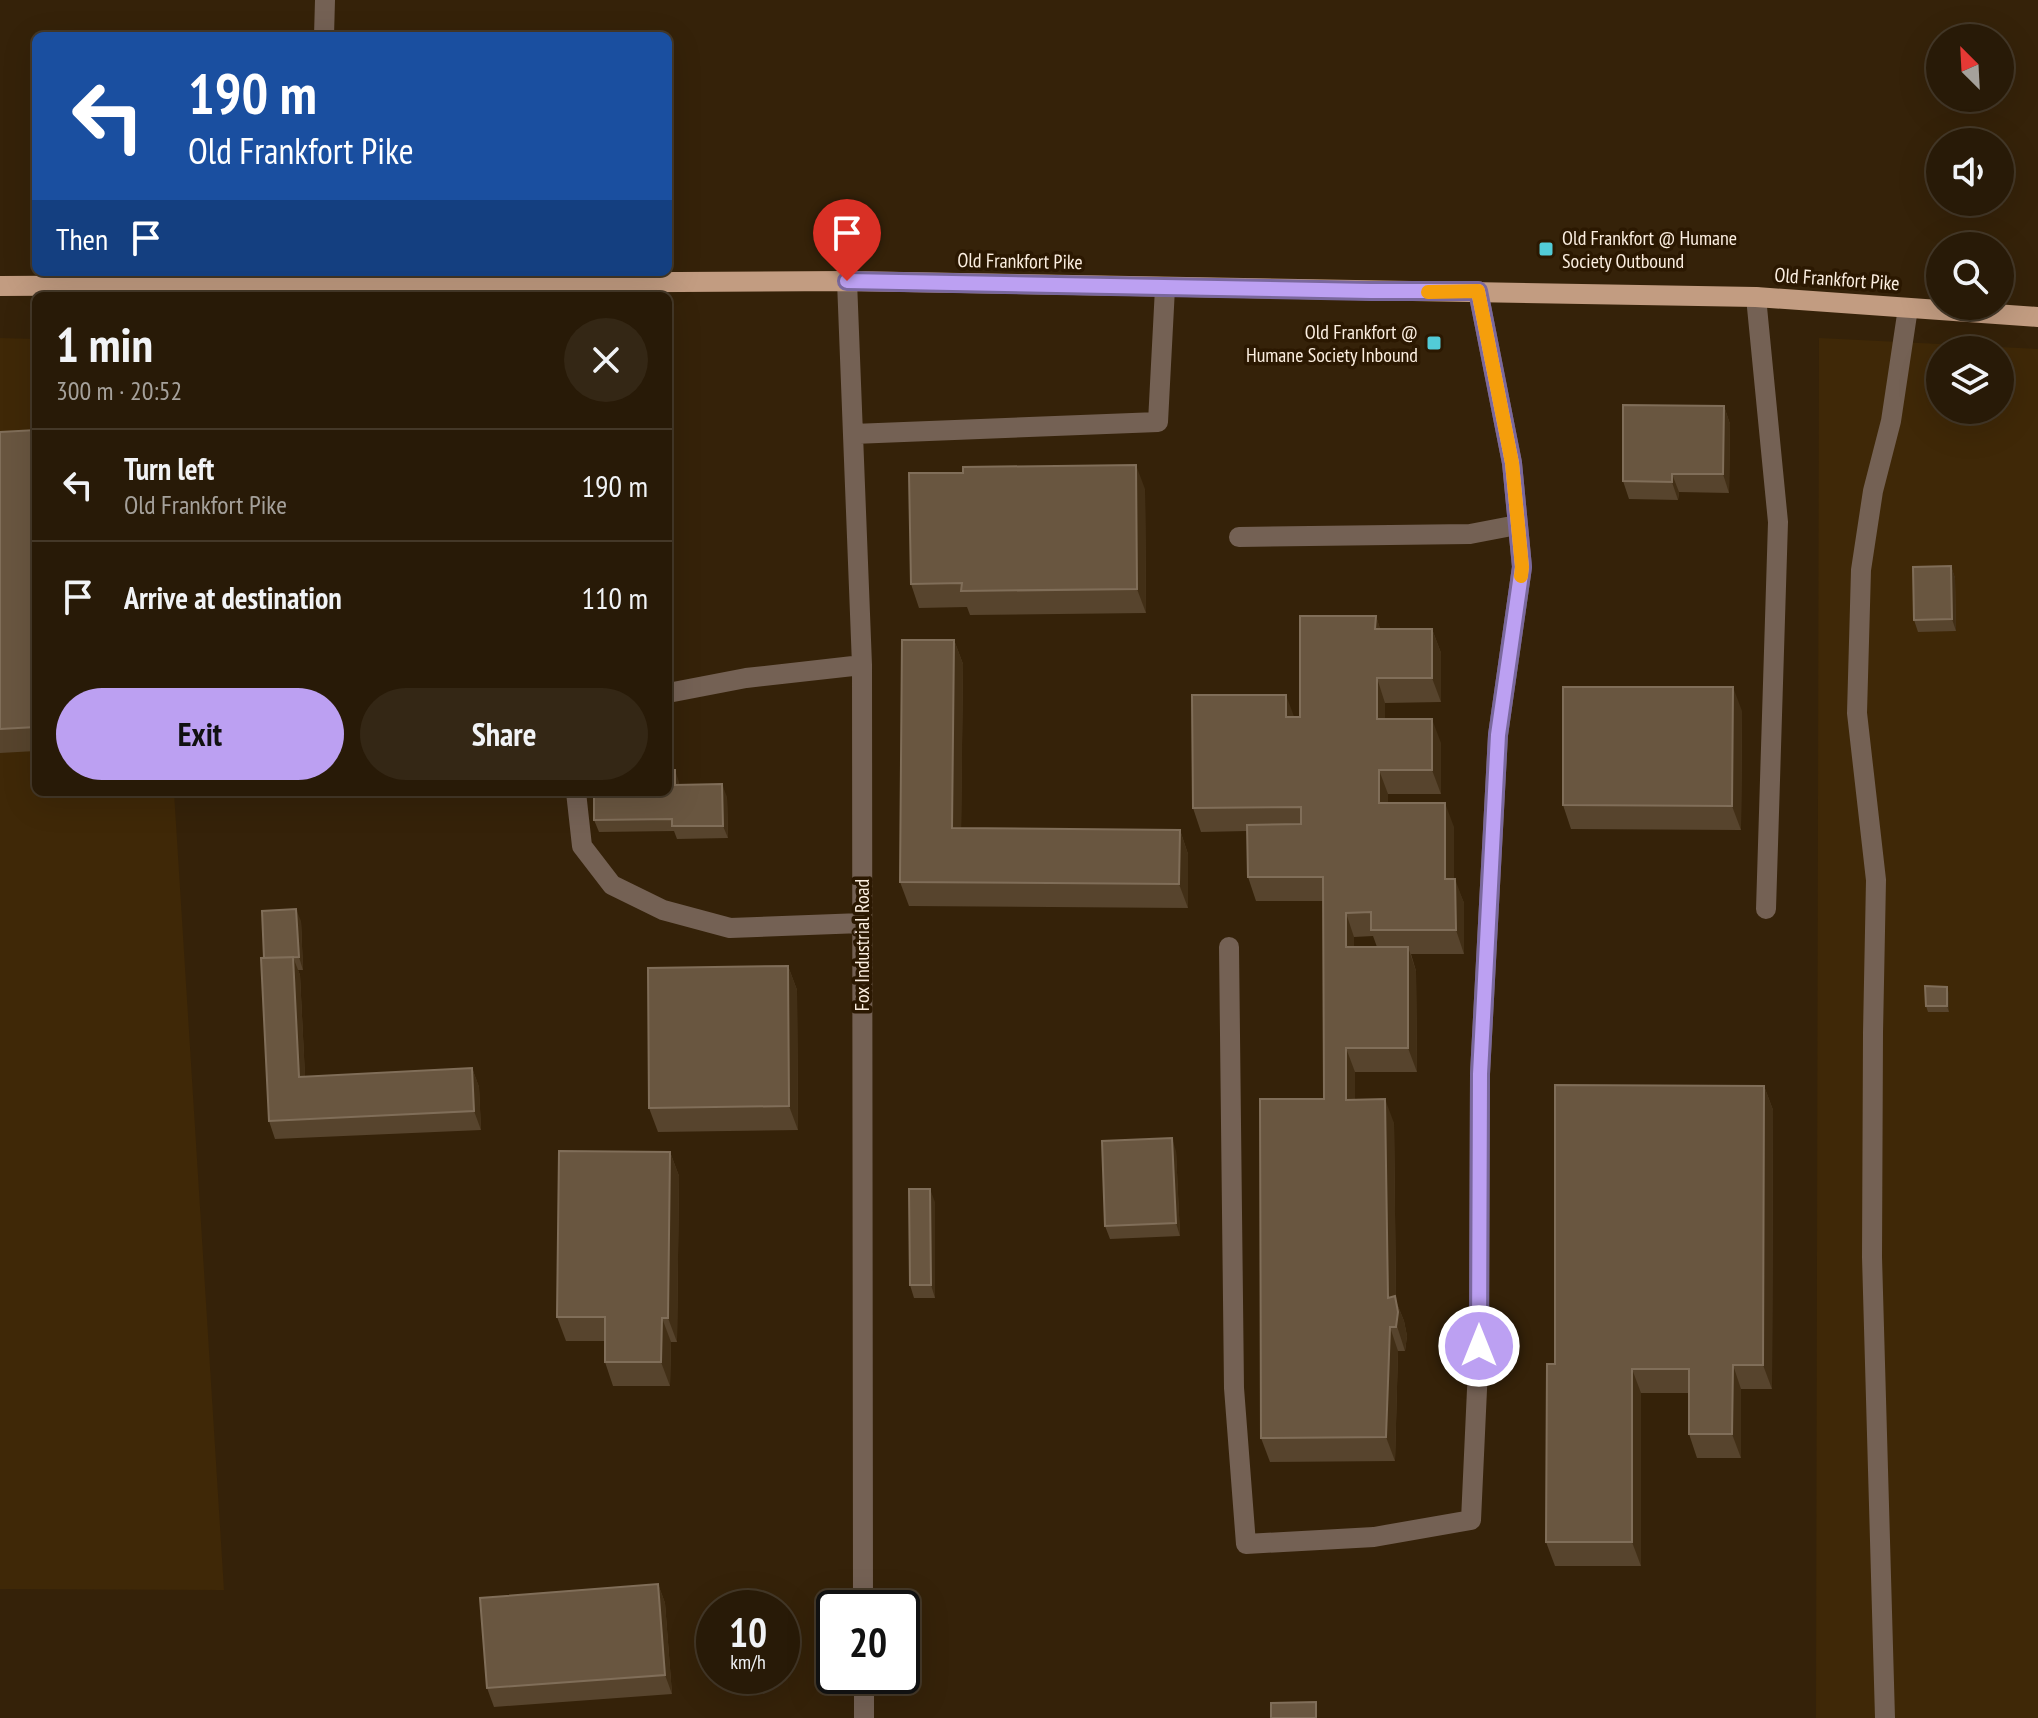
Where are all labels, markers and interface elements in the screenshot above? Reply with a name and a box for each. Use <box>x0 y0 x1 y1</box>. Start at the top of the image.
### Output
north arrow <box>1926 24 2014 112</box>
map controls <box>1926 24 2014 424</box>
text: 190 m <box>188 57 317 129</box>
icon: left <box>56 64 160 168</box>
text: Old Frankfort Pike <box>188 127 414 174</box>
button: sound <box>1926 128 2014 216</box>
pin <box>813 199 881 281</box>
icon: arrive <box>825 211 869 255</box>
icon: arrive <box>124 216 168 260</box>
text: Then <box>56 219 108 258</box>
place label: Old Frankfort @ Humane Society Outbound <box>1562 225 1737 274</box>
button: search <box>1926 232 2014 320</box>
marker: Old Frankfort @ Humane Society Outbound <box>1537 240 1555 258</box>
street label: Old Frankfort Pike <box>957 247 1083 275</box>
street label: Old Frankfort Pike <box>1774 262 1900 296</box>
text: 1 min <box>56 313 153 375</box>
button: close <box>564 318 648 402</box>
place label: Old Frankfort @ Humane Society Inbound <box>1246 319 1418 368</box>
marker: Old Frankfort @ Humane Society Inbound <box>1425 334 1443 352</box>
button: layers <box>1926 336 2014 424</box>
text: 300 m · 20:52 <box>56 374 182 407</box>
text: Turn left <box>124 449 214 488</box>
icon: left <box>56 463 100 507</box>
text: 190 m <box>582 466 648 505</box>
text: Old Frankfort Pike <box>124 488 287 521</box>
icon: arrive <box>56 575 100 619</box>
text: Arrive at destination <box>124 578 342 617</box>
text: 110 m <box>582 578 648 617</box>
button: Exit <box>56 688 344 780</box>
button: Share <box>360 688 648 780</box>
street label: Fox Industrial Road <box>849 879 875 1011</box>
position arrow <box>1437 1304 1521 1388</box>
speed limit sign: 20 <box>816 1590 920 1694</box>
text: 10 <box>729 1606 767 1658</box>
text: km/h <box>730 1649 766 1675</box>

